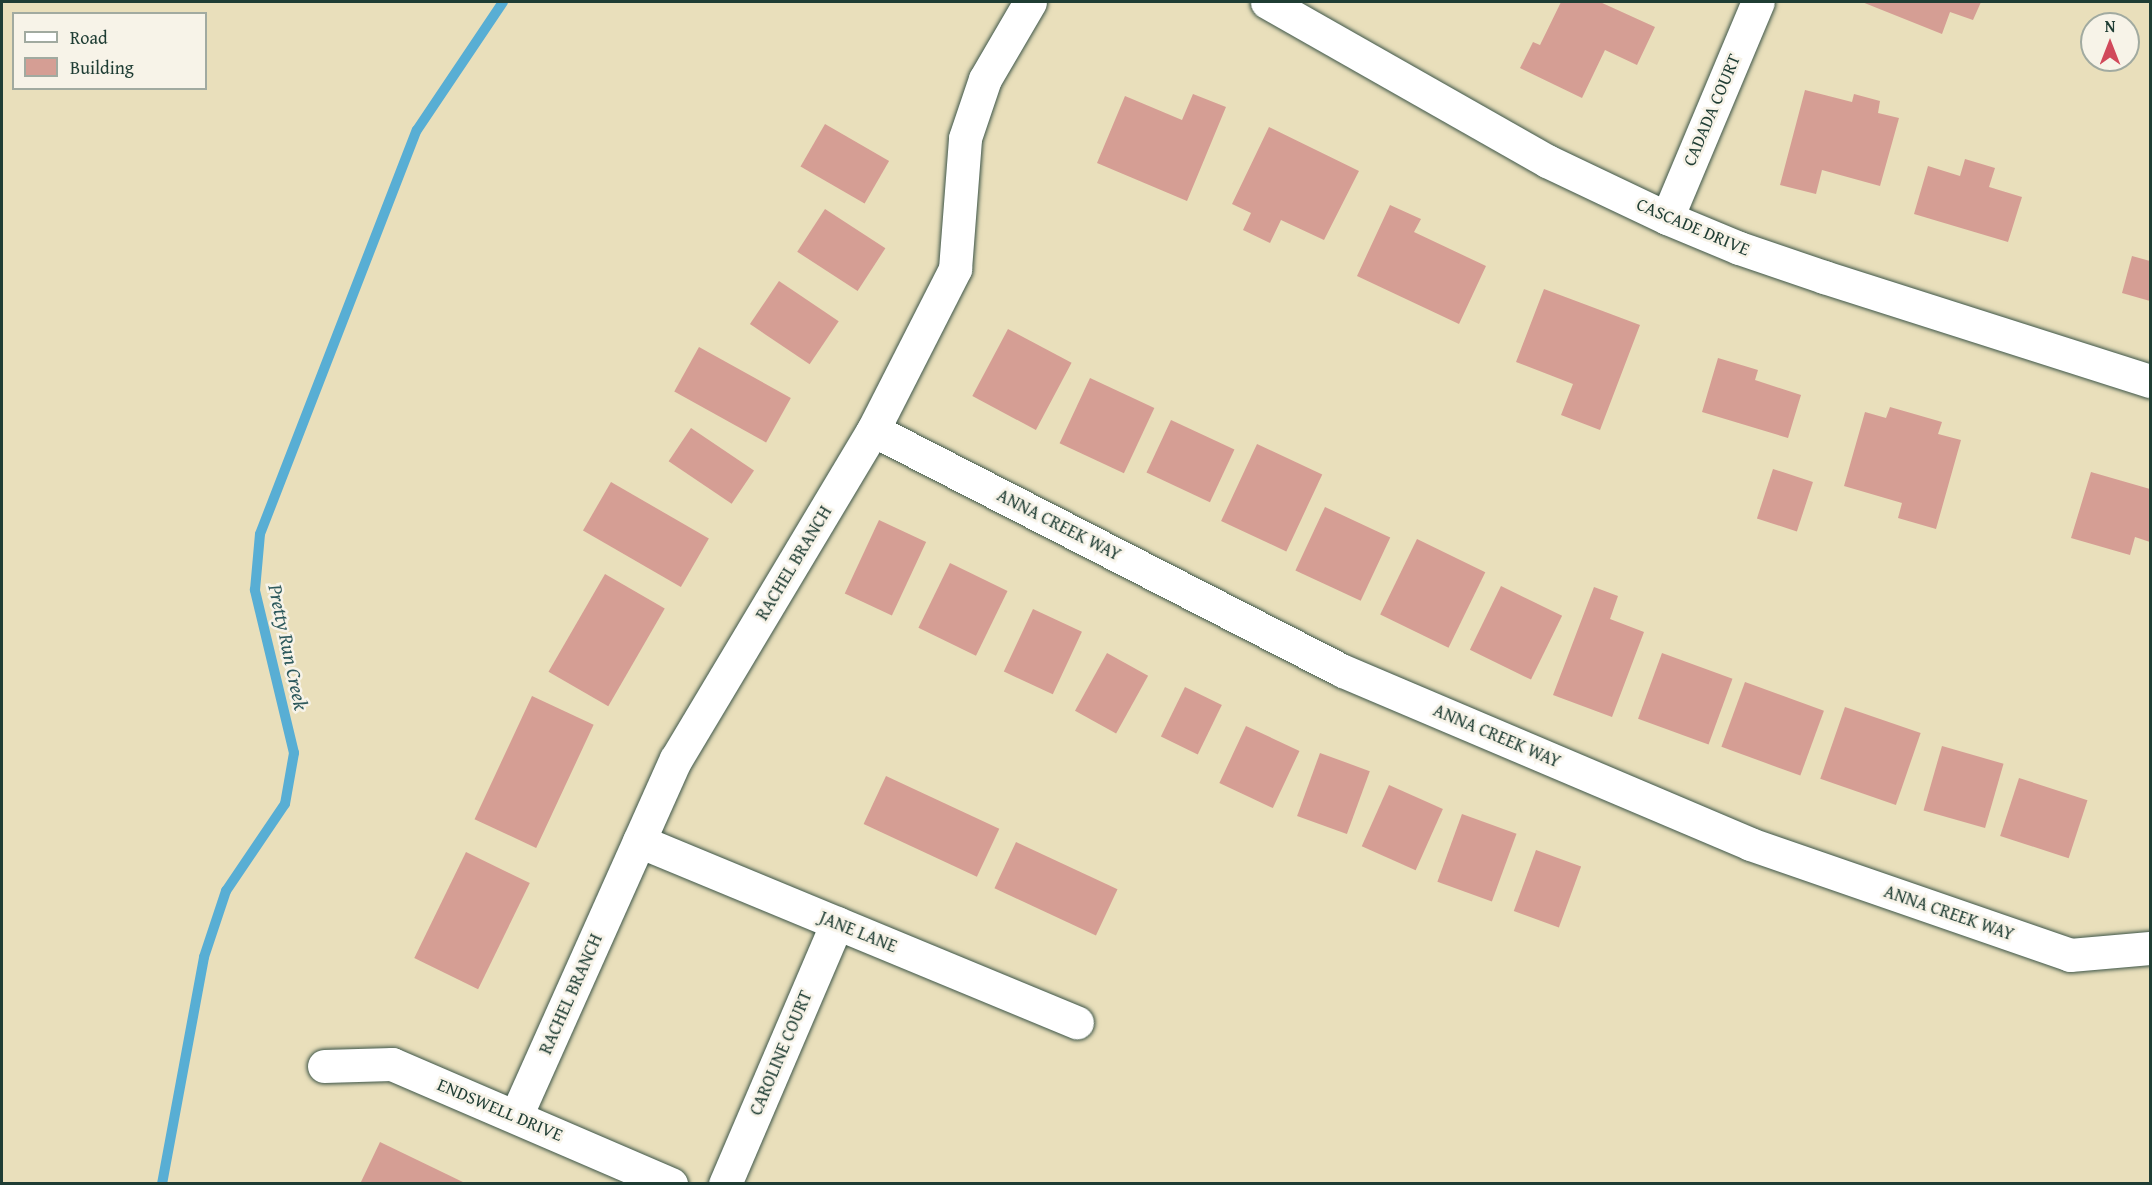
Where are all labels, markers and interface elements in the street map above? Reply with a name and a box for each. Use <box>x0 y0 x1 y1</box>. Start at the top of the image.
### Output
legend <box>12 12 207 90</box>
north arrow <box>2080 12 2140 72</box>
text: N <box>2105 14 2115 38</box>
text: Road <box>70 24 108 51</box>
street label: CADADA COURT <box>1679 51 1745 169</box>
text: Building <box>70 54 134 81</box>
street label: CASCADE DRIVE <box>1633 193 1753 261</box>
street label: ANNA CREEK WAY <box>993 484 1125 566</box>
street label: RACHEL BRANCH <box>751 502 837 624</box>
water label: Pretty Run Creek <box>264 582 314 712</box>
street label: ANNA CREEK WAY <box>1430 699 1564 773</box>
street label: ANNA CREEK WAY <box>1881 881 2017 945</box>
street label: JANE LANE <box>816 907 900 957</box>
street label: RACHEL BRANCH <box>535 930 607 1058</box>
street label: CAROLINE COURT <box>745 987 817 1119</box>
street label: ENDSWELL DRIVE <box>434 1074 566 1146</box>

